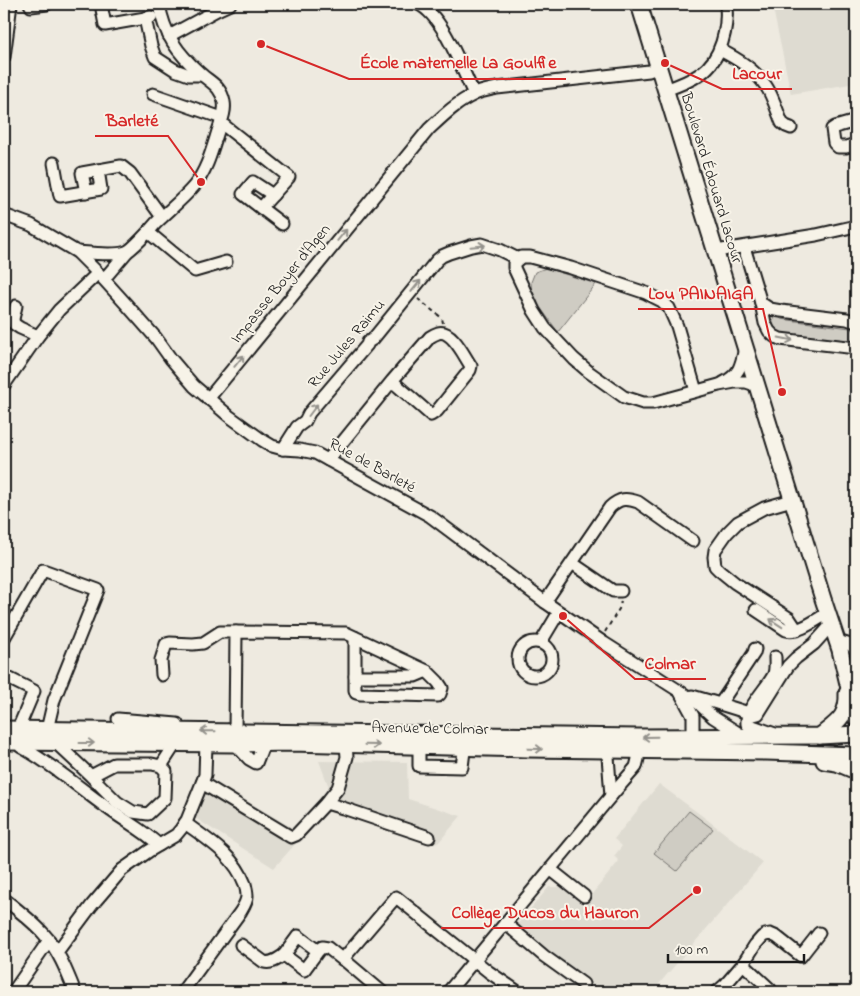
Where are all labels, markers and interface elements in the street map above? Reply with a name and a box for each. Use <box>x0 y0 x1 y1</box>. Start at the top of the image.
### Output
callout: École maternelle La Goulfie <box>349 46 566 79</box>
text: École maternelle La Goulfie <box>360 51 557 77</box>
callout: Lacour <box>722 56 792 89</box>
text: Lacour <box>732 62 782 88</box>
street label: Boulevard Édouard Lacour <box>673 89 748 266</box>
callout: Barleté <box>95 103 168 136</box>
text: Barleté <box>105 109 159 135</box>
street label: Impasse Boyer d'Agen <box>225 219 337 349</box>
one-way arrow <box>336 229 347 242</box>
one-way arrow <box>469 241 485 250</box>
callout: Lou PAINAIGA <box>638 276 763 309</box>
one-way arrow <box>411 280 422 293</box>
text: Lou PAINAIGA <box>648 282 754 308</box>
street label: Rue Jules Raimu <box>302 294 392 394</box>
one-way arrow <box>777 335 793 345</box>
one-way arrow <box>233 355 244 368</box>
one-way arrow <box>307 404 318 417</box>
street label: Rue de Barleté <box>324 432 421 500</box>
one-way arrow <box>769 618 783 628</box>
callout: Colmar <box>635 646 706 679</box>
text: Colmar <box>645 652 696 678</box>
street label: Avenue de Colmar <box>371 716 489 742</box>
one-way arrow <box>200 727 216 736</box>
one-way arrow <box>642 732 658 742</box>
one-way arrow <box>79 738 95 748</box>
one-way arrow <box>364 740 380 750</box>
one-way arrow <box>526 744 543 754</box>
callout: Collège Ducos du Hauron <box>441 895 649 928</box>
text: Collège Ducos du Hauron <box>451 901 639 928</box>
scale bar <box>668 931 804 963</box>
text: 100 m <box>675 939 708 961</box>

